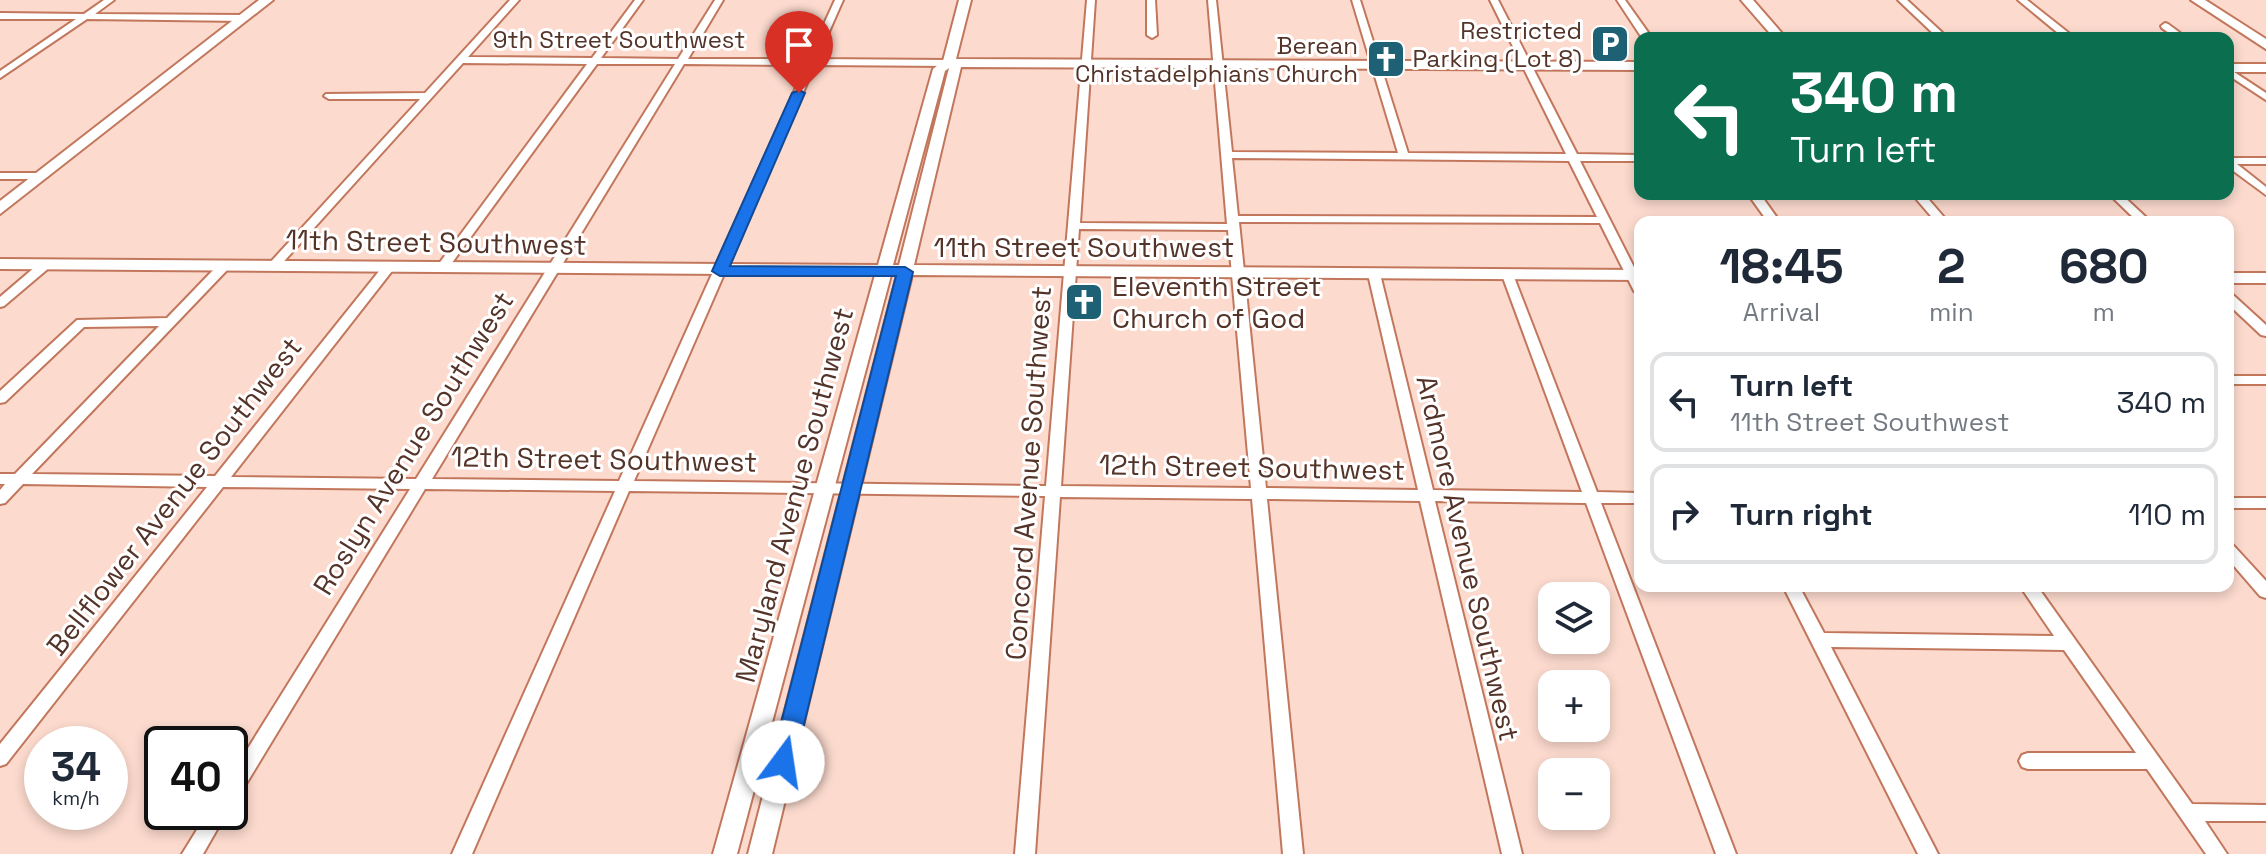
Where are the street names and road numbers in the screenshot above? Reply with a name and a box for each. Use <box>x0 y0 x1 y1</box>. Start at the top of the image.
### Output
street label: 9th Street Southwest <box>493 24 745 55</box>
street label: 11th Street Southwest <box>285 221 587 263</box>
street label: 11th Street Southwest <box>934 229 1234 265</box>
street label: Roslyn Avenue Southwest <box>305 284 521 602</box>
street label: Concord Avenue Southwest <box>997 285 1059 661</box>
street label: Maryland Avenue Southwest <box>727 304 861 686</box>
street label: Bellflower Avenue Southwest <box>38 330 310 662</box>
street label: Ardmore Avenue Southwest <box>1408 372 1528 744</box>
street label: 12th Street Southwest <box>451 438 757 480</box>
street label: 12th Street Southwest <box>1099 446 1405 488</box>

